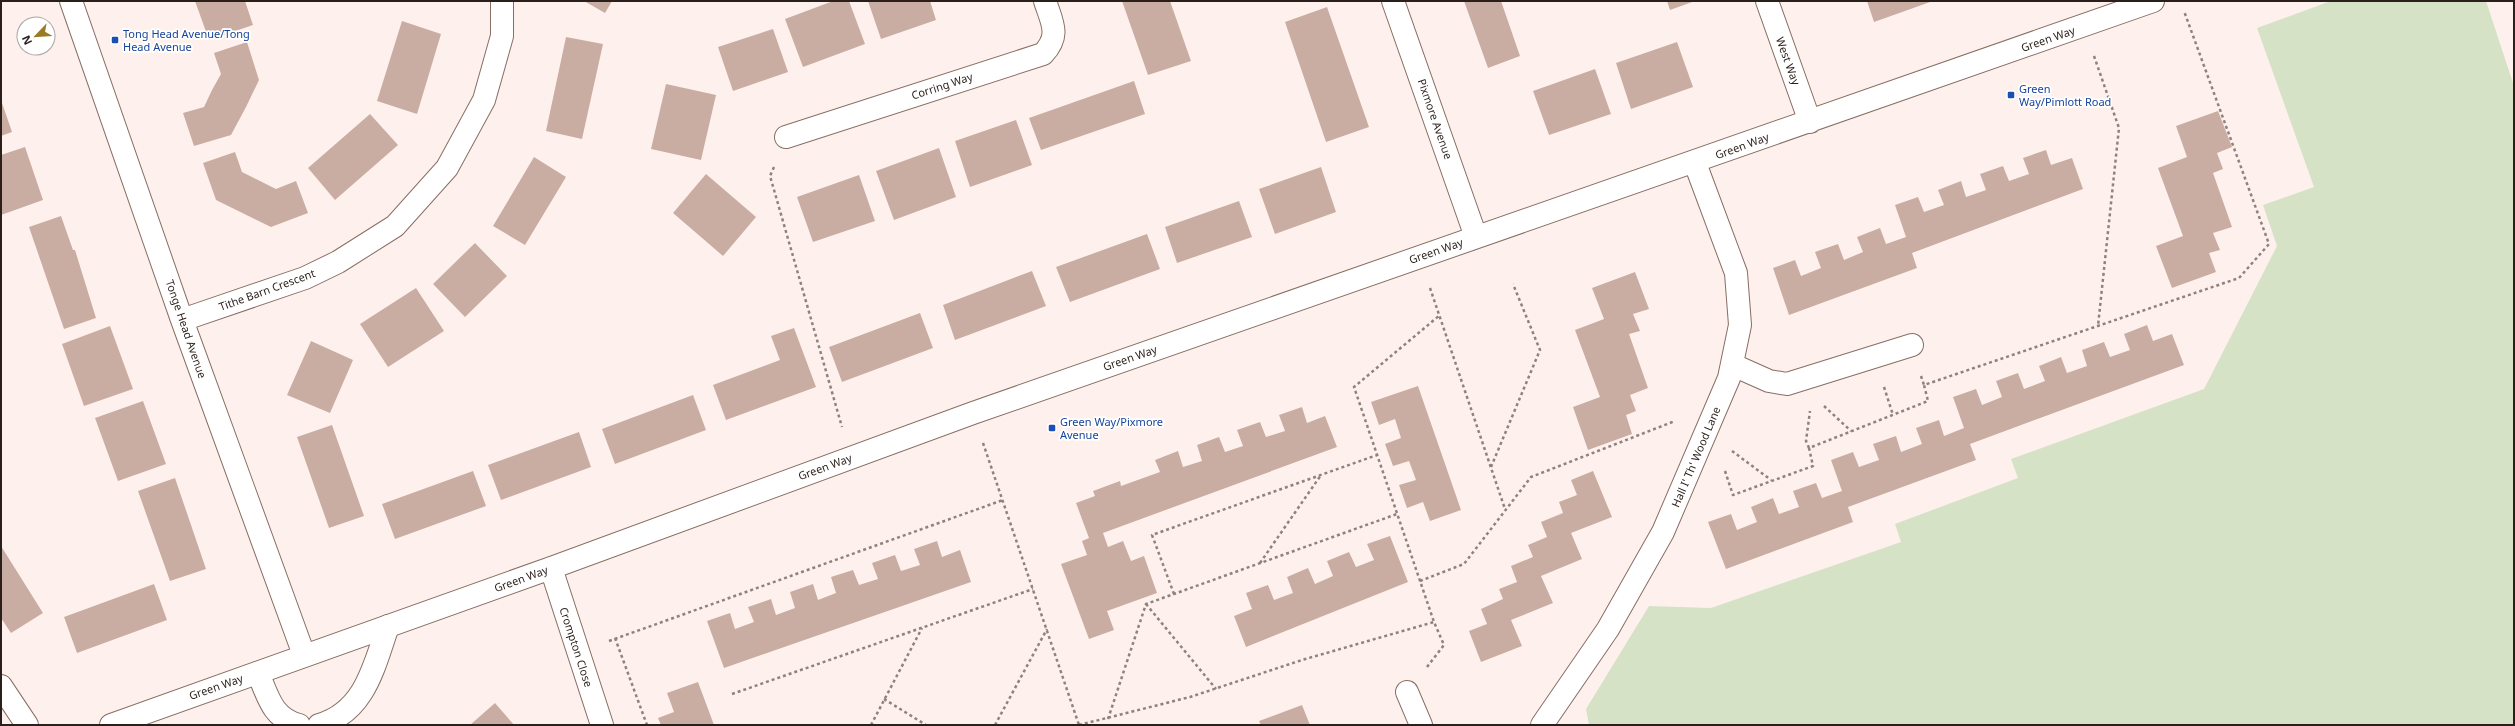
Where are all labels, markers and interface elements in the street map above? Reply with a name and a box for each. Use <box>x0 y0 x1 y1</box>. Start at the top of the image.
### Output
north arrow <box>16 16 56 56</box>
street label: Green Way <box>2019 22 2077 55</box>
place label: Tong Head Avenue/Tong Head Avenue <box>123 26 250 54</box>
text: N <box>18 33 35 48</box>
marker: Tong Head Avenue/Tong Head Avenue <box>110 35 120 45</box>
street label: West Way <box>1773 35 1804 87</box>
street label: Corring Way <box>909 68 975 103</box>
street label: Pixmore Avenue <box>1415 77 1456 161</box>
place label: Green Way/Pimlott Road <box>2019 81 2111 109</box>
marker: Green Way/Pimlott Road <box>2006 90 2016 100</box>
street label: Green Way <box>1713 129 1771 162</box>
street label: Green Way <box>1407 234 1465 267</box>
street label: Tithe Barn Crescent <box>217 265 317 314</box>
street label: Tonge Head Avenue <box>163 278 210 380</box>
street label: Green Way <box>1101 341 1159 374</box>
street label: Hall I' Th' Wood Lane <box>1668 404 1724 509</box>
place label: Green Way/Pixmore Avenue <box>1060 414 1163 442</box>
marker: Green Way/Pixmore Avenue <box>1047 423 1057 433</box>
street label: Green Way <box>796 450 854 483</box>
street label: Green Way <box>492 562 550 595</box>
street label: Crompton Close <box>556 605 596 689</box>
street label: Green Way <box>187 670 245 703</box>

